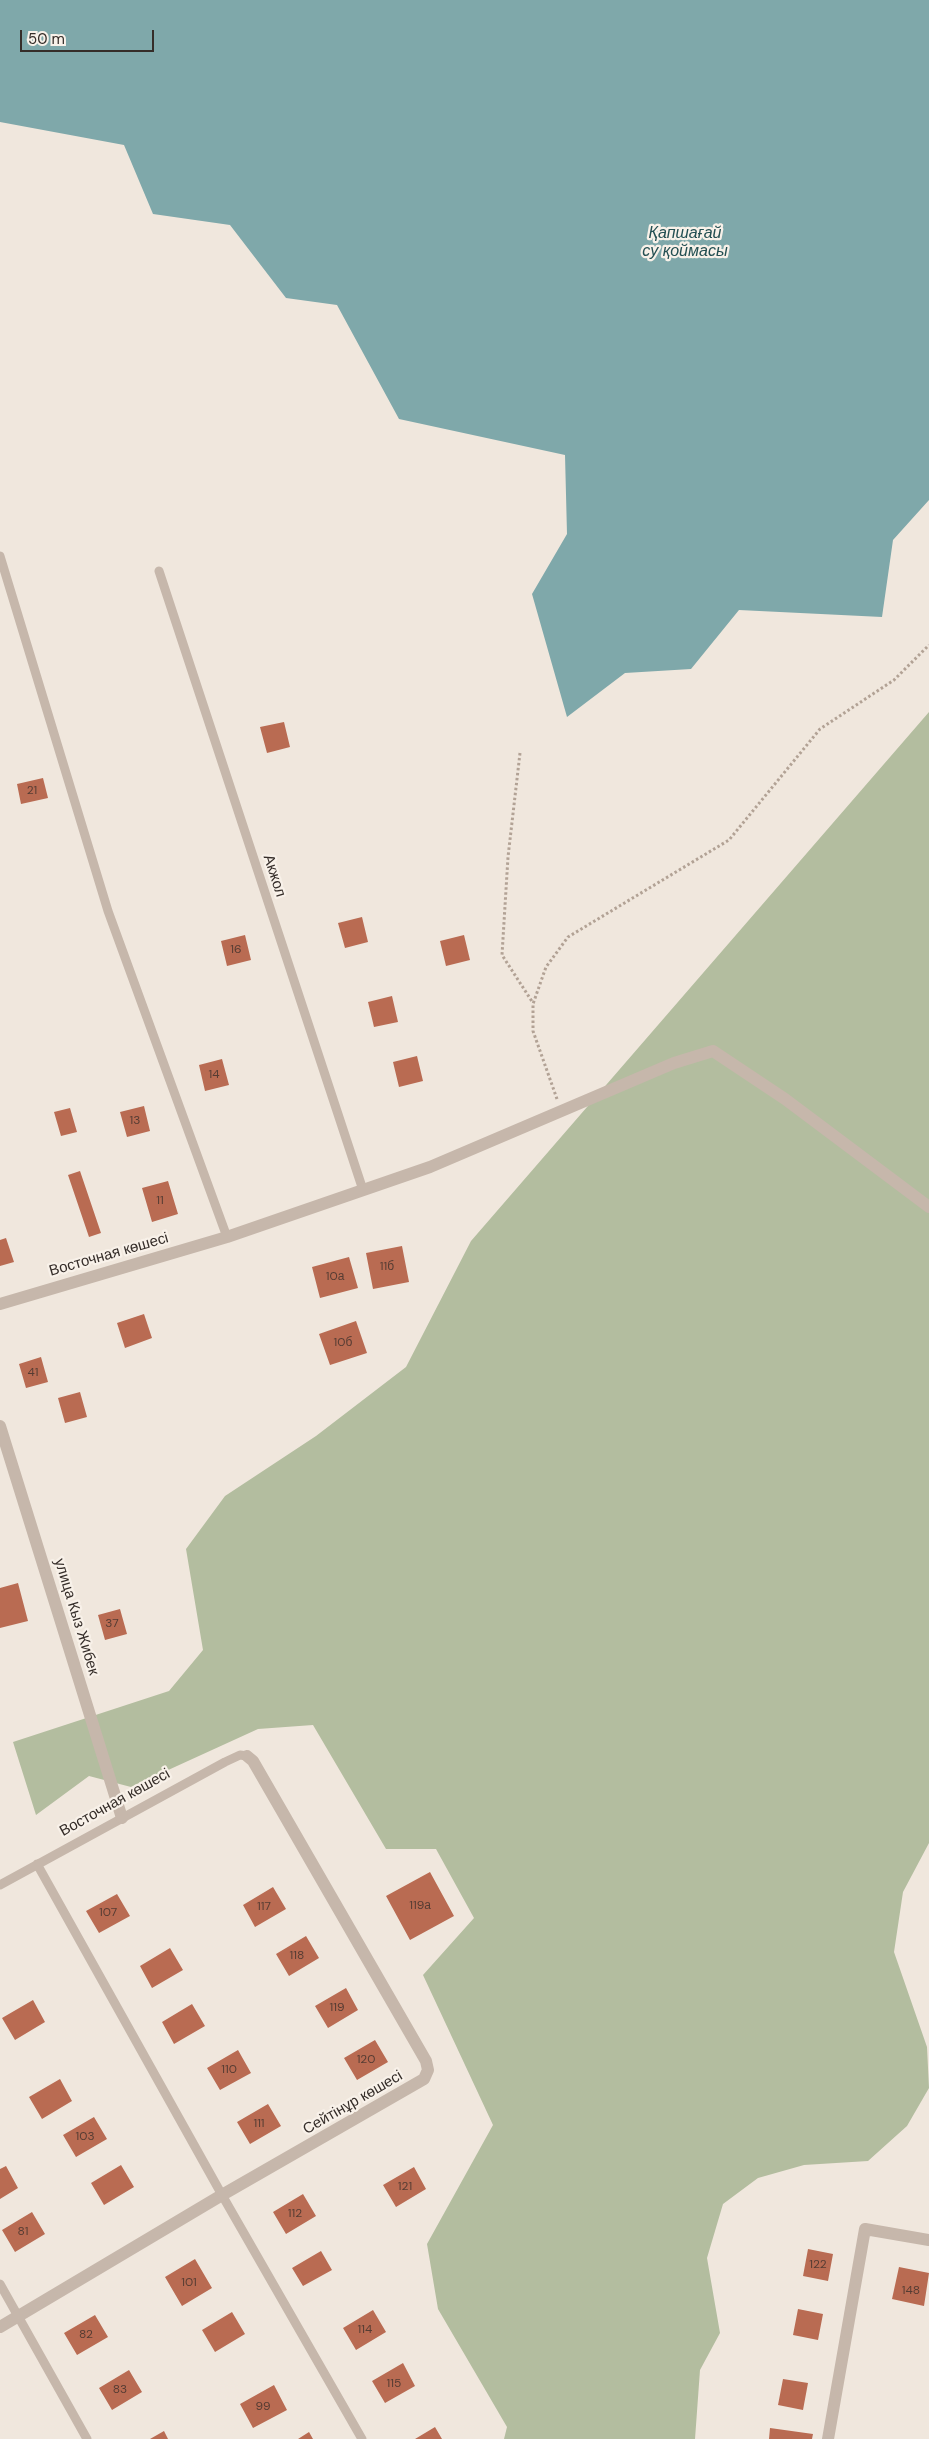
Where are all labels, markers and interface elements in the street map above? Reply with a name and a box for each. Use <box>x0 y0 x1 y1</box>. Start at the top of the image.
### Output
scale bar <box>22 20 156 52</box>
text: 50 m <box>28 29 65 49</box>
water label: Қапшағай су қоймасы <box>642 224 728 262</box>
house number: 21 <box>27 784 37 798</box>
street label: Акжол <box>259 853 289 899</box>
house number: 16 <box>230 943 242 957</box>
house number: 14 <box>208 1068 220 1082</box>
house number: 13 <box>130 1114 140 1128</box>
house number: 11 <box>156 1194 164 1208</box>
street label: Восточная көшесі <box>47 1229 171 1281</box>
house number: 11б <box>380 1260 394 1274</box>
house number: 10а <box>326 1270 344 1284</box>
house number: 10б <box>334 1336 352 1350</box>
house number: 41 <box>27 1366 39 1380</box>
street label: улица Кыз Жибек <box>50 1556 102 1678</box>
house number: 37 <box>105 1617 119 1631</box>
street label: Восточная көшесі <box>57 1765 173 1841</box>
house number: 119а <box>409 1899 431 1913</box>
house number: 117 <box>257 1900 271 1914</box>
house number: 107 <box>99 1906 117 1920</box>
house number: 118 <box>290 1949 304 1963</box>
house number: 119 <box>329 2001 345 2015</box>
house number: 120 <box>357 2053 375 2067</box>
house number: 110 <box>221 2063 237 2077</box>
street label: Сейтінұр көшесі <box>300 2067 406 2139</box>
house number: 111 <box>253 2117 265 2131</box>
house number: 103 <box>75 2130 95 2144</box>
house number: 121 <box>398 2180 412 2194</box>
house number: 112 <box>288 2207 302 2221</box>
house number: 81 <box>18 2225 28 2239</box>
house number: 122 <box>809 2258 827 2272</box>
house number: 101 <box>181 2276 197 2290</box>
house number: 148 <box>902 2284 920 2298</box>
house number: 114 <box>358 2323 372 2337</box>
house number: 82 <box>79 2328 93 2342</box>
house number: 115 <box>387 2377 401 2391</box>
house number: 83 <box>113 2383 127 2397</box>
house number: 99 <box>255 2400 271 2414</box>

